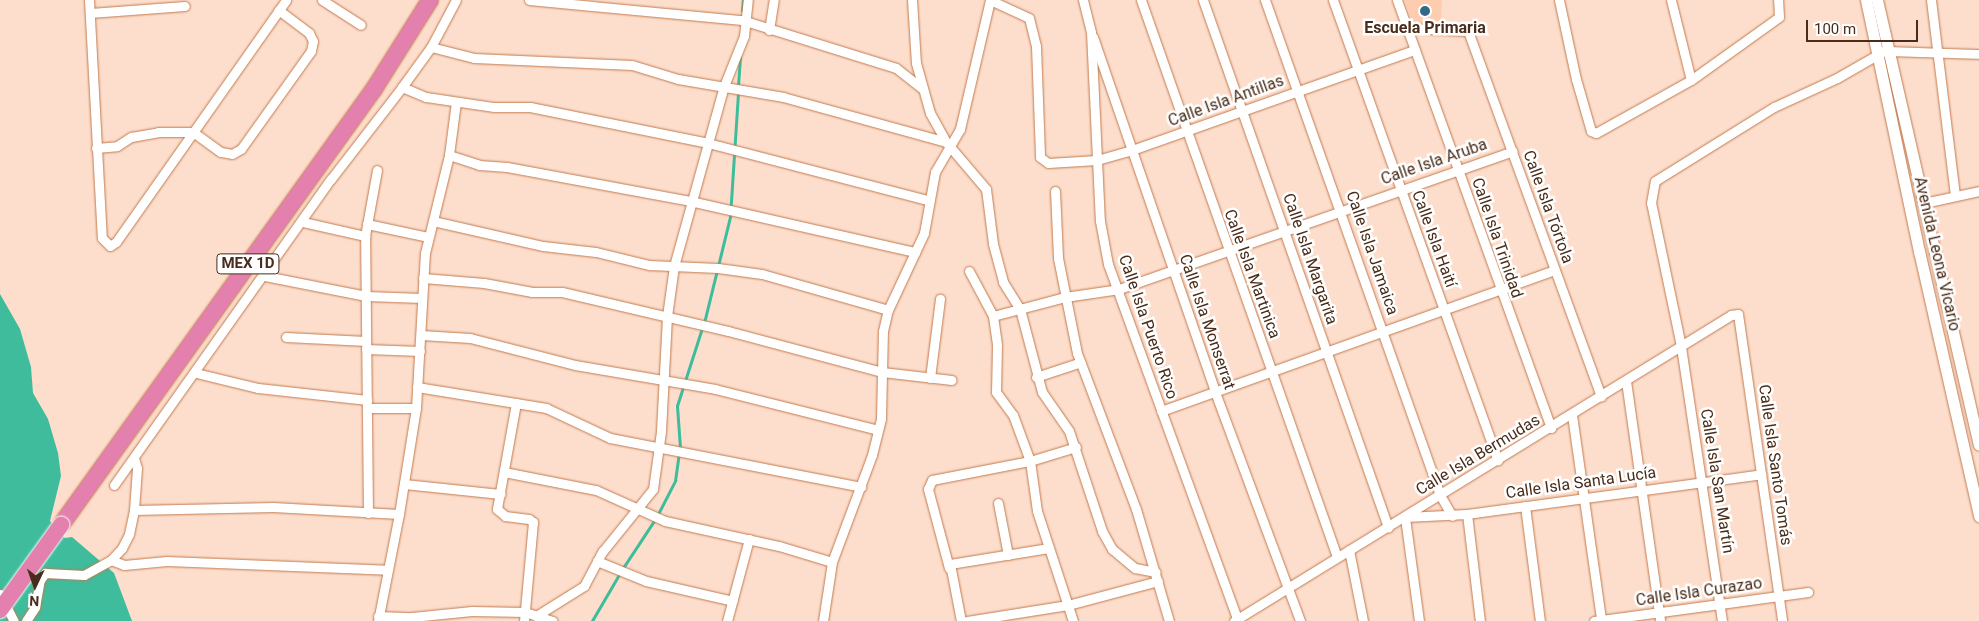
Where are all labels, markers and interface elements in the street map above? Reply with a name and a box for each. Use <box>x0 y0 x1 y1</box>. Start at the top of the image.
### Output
marker: Escuela Primaria <box>1419 5 1431 17</box>
scale bar <box>1809 10 1922 42</box>
place label: Escuela Primaria <box>1364 18 1486 38</box>
text: 100 m <box>1814 20 1856 38</box>
street label: Calle Isla Antillas <box>1166 71 1286 131</box>
street label: Calle Isla Aruba <box>1378 135 1490 189</box>
street label: Calle Isla Tórtola <box>1519 148 1577 266</box>
street label: Calle Isla Trinidad <box>1467 175 1527 301</box>
street label: Avenida Leona Vicario <box>1910 175 1964 333</box>
street label: Calle Isla Haití <box>1408 188 1460 290</box>
street label: Calle Isla Jamaica <box>1342 189 1402 317</box>
street label: Calle Isla Margarita <box>1279 191 1341 327</box>
street label: Calle Isla Martinica <box>1220 207 1284 341</box>
road number: MEX 1D <box>216 252 280 276</box>
street label: Calle Isla Puerto Rico <box>1114 252 1182 402</box>
street label: Calle Isla Monserrat <box>1175 252 1239 392</box>
street label: Calle Isla Santo Tomás <box>1754 383 1796 547</box>
street label: Calle Isla San Martín <box>1696 407 1738 555</box>
street label: Calle Isla Bermudas <box>1413 410 1543 500</box>
street label: Calle Isla Santa Lucía <box>1505 463 1657 503</box>
north arrow <box>10 561 60 611</box>
street label: Calle Isla Curazao <box>1635 574 1763 610</box>
text: N <box>29 593 40 609</box>

